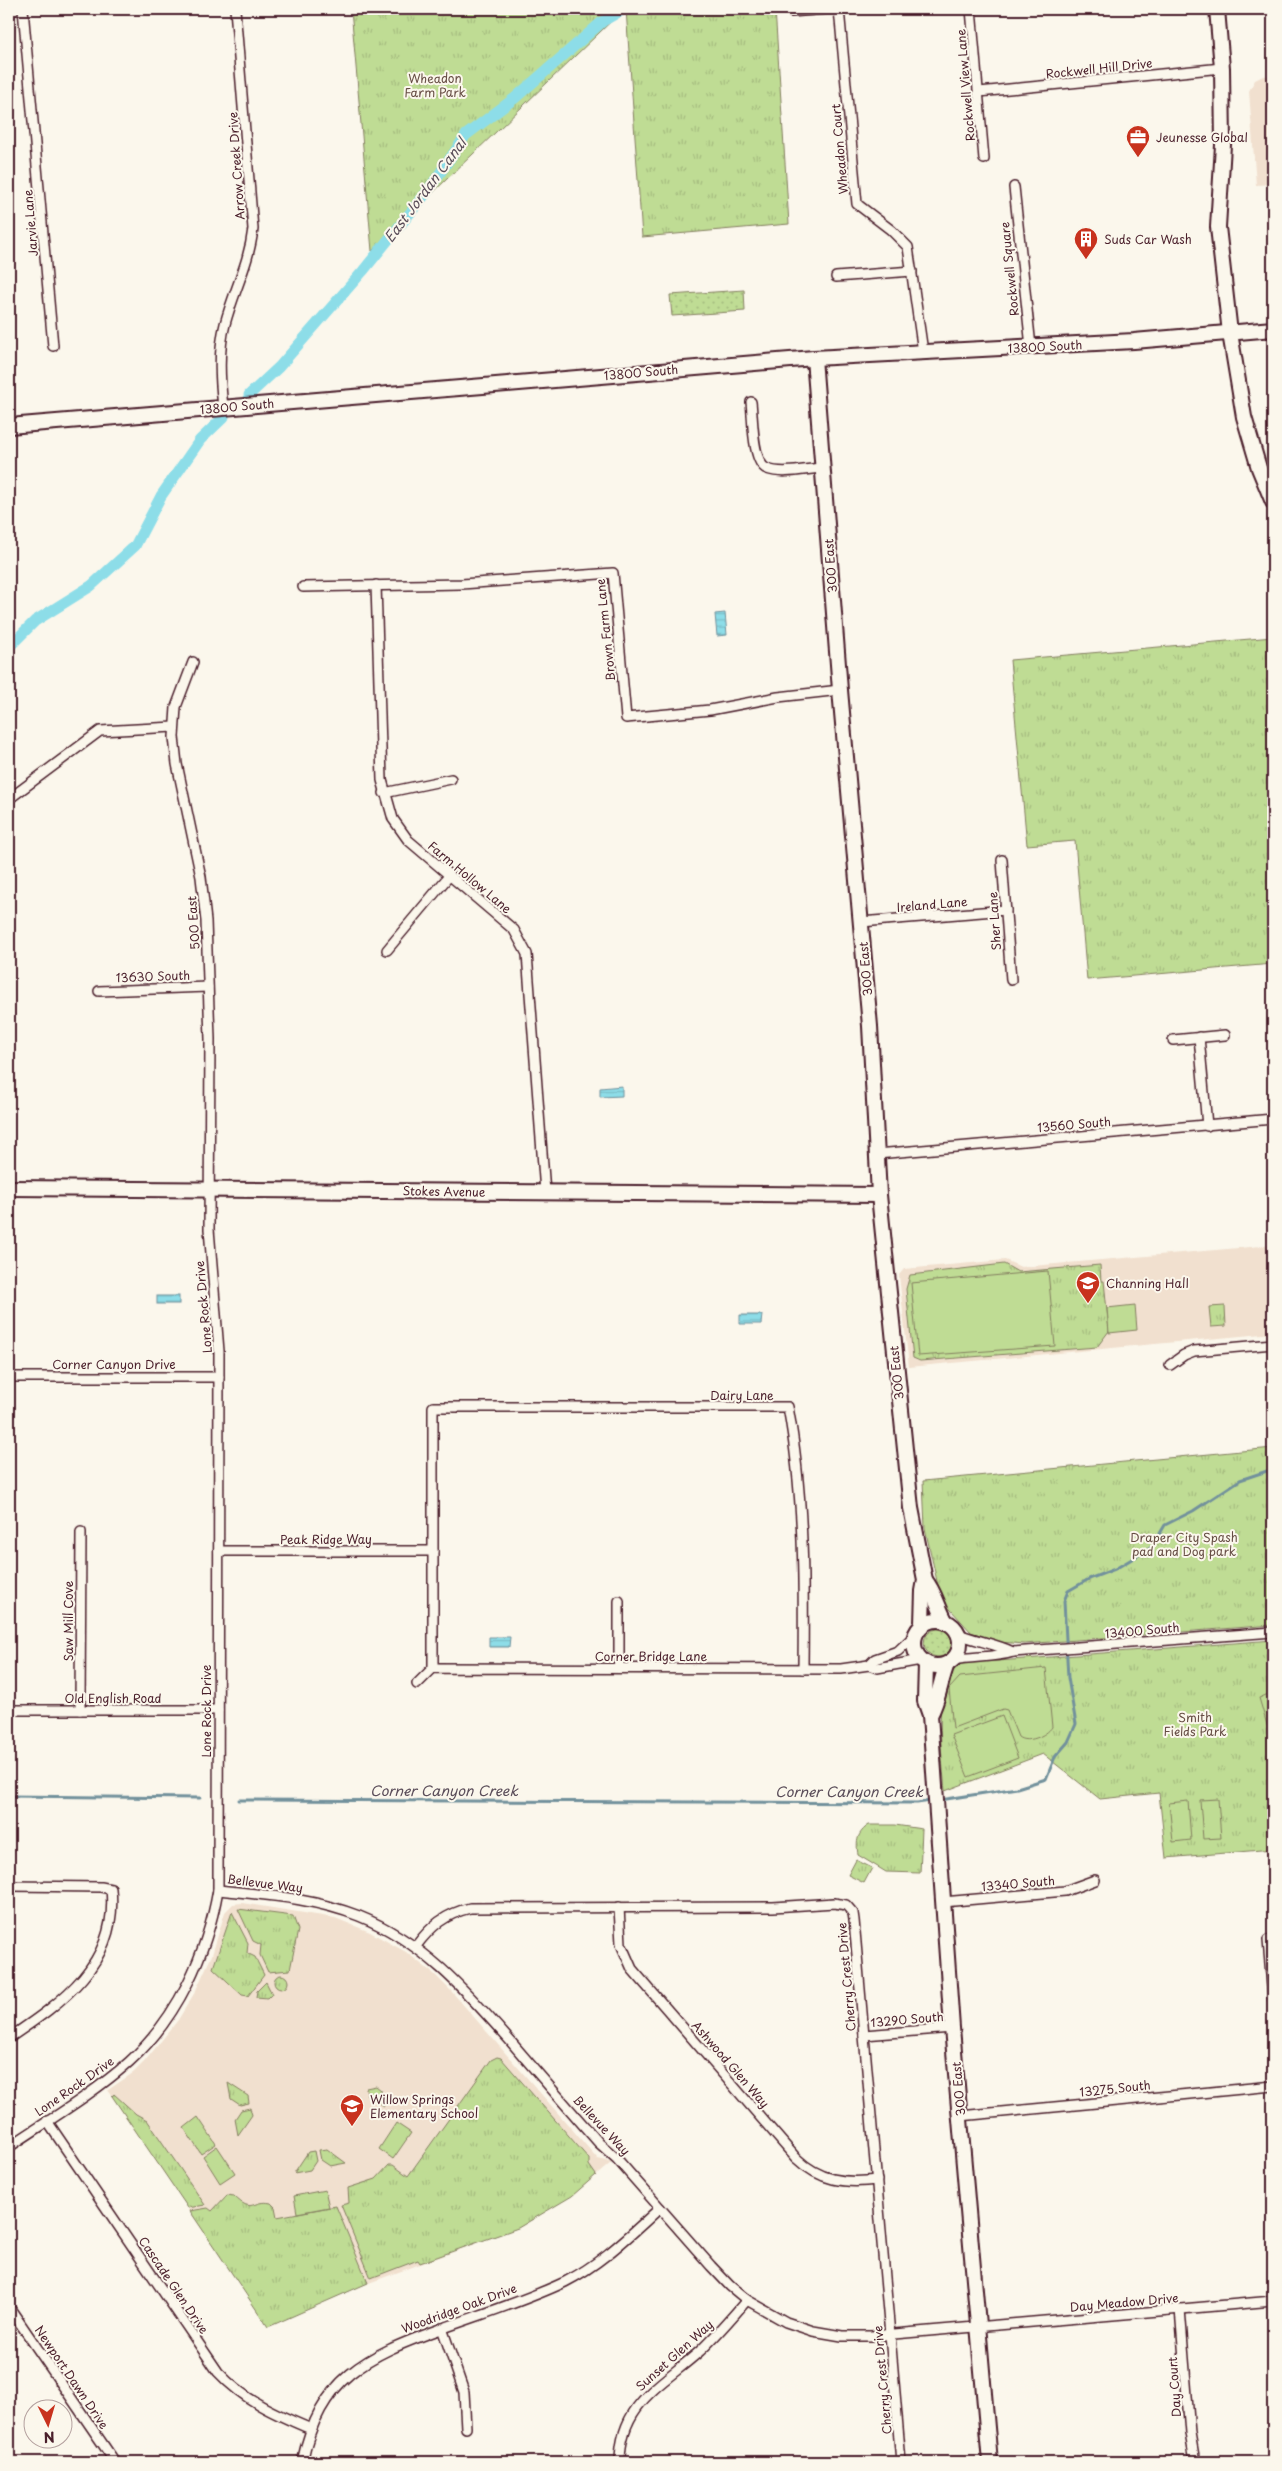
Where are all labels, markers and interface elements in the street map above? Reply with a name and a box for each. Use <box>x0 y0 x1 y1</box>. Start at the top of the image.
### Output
street label: Rockwell View Lane <box>951 28 979 142</box>
street label: Rockwell Hill Drive <box>1045 53 1153 83</box>
park label: Wheadon Farm Park <box>404 69 466 101</box>
street label: Wheadon Court <box>826 103 852 195</box>
street label: Arrow Creek Drive <box>223 111 249 221</box>
office icon: Jeunesse Global <box>1125 124 1151 158</box>
place label: Jeunesse Global <box>1156 128 1248 146</box>
water label: East Jordan Canal <box>379 132 472 246</box>
street label: Jarvie Lane <box>18 189 42 257</box>
street label: Rockwell Square <box>995 221 1023 317</box>
building icon: Suds Car Wash <box>1073 226 1099 260</box>
place label: Suds Car Wash <box>1104 230 1192 248</box>
street label: 13800 South <box>1007 335 1083 357</box>
street label: 13800 South <box>603 360 679 384</box>
street label: 13800 South <box>199 394 275 418</box>
street label: 300 East <box>819 538 841 594</box>
street label: Brown Farm Lane <box>591 578 619 682</box>
street label: Farm Hollow Lane <box>424 837 516 918</box>
street label: Sher Lane <box>983 891 1005 951</box>
street label: Ireland Lane <box>896 892 969 916</box>
street label: 500 East <box>182 895 204 951</box>
street label: 300 East <box>854 941 876 997</box>
street label: 13630 South <box>116 966 190 986</box>
street label: 13560 South <box>1037 1112 1111 1136</box>
street label: Stokes Avenue <box>403 1181 486 1201</box>
street label: Lone Rock Drive <box>190 1260 216 1354</box>
school or university icon: Channing Hall <box>1075 1270 1101 1304</box>
place label: Channing Hall <box>1106 1274 1189 1292</box>
street label: 300 East <box>884 1345 908 1401</box>
street label: Corner Canyon Drive <box>52 1355 176 1373</box>
street label: Dairy Lane <box>710 1386 774 1404</box>
park label: Draper City Spash pad and Dog park <box>1130 1528 1238 1560</box>
street label: Peak Ridge Way <box>280 1530 372 1548</box>
street label: Saw Mill Cove <box>59 1580 77 1661</box>
street label: 13400 South <box>1104 1618 1180 1642</box>
street label: Corner Bridge Lane <box>595 1647 707 1665</box>
street label: Lone Rock Drive <box>197 1665 215 1757</box>
street label: Old English Road <box>64 1689 162 1707</box>
park label: Smith Fields Park <box>1164 1708 1226 1740</box>
water label: Corner Canyon Creek <box>370 1780 519 1801</box>
water label: Corner Canyon Creek <box>775 1781 924 1802</box>
street label: Bellevue Way <box>226 1869 304 1897</box>
street label: 13340 South <box>981 1871 1055 1895</box>
street label: Cherry Crest Drive <box>832 1922 860 2032</box>
street label: 13290 South <box>870 2007 944 2031</box>
street label: Ashwood Glen Way <box>688 2017 774 2112</box>
street label: Lone Rock Drive <box>31 2052 117 2120</box>
street label: 300 East <box>947 2061 969 2117</box>
street label: 13275 South <box>1079 2075 1151 2101</box>
place label: Willow Springs Elementary School <box>370 2090 478 2122</box>
street label: Bellevue Way <box>569 2091 635 2159</box>
school or university icon: Willow Springs Elementary School <box>339 2093 365 2127</box>
street label: Cascade Glen Drive <box>135 2233 214 2338</box>
street label: Woodridge Oak Drive <box>399 2279 519 2337</box>
street label: Day Meadow Drive <box>1069 2288 1179 2316</box>
street label: Sunset Glen Way <box>631 2315 717 2395</box>
street label: Newport Dawn Drive <box>31 2322 114 2433</box>
street label: Cherry Crest Drive <box>868 2325 896 2435</box>
street label: Day Court <box>1163 2356 1185 2418</box>
north arrow <box>22 2398 72 2448</box>
text: N <box>43 2427 56 2448</box>

